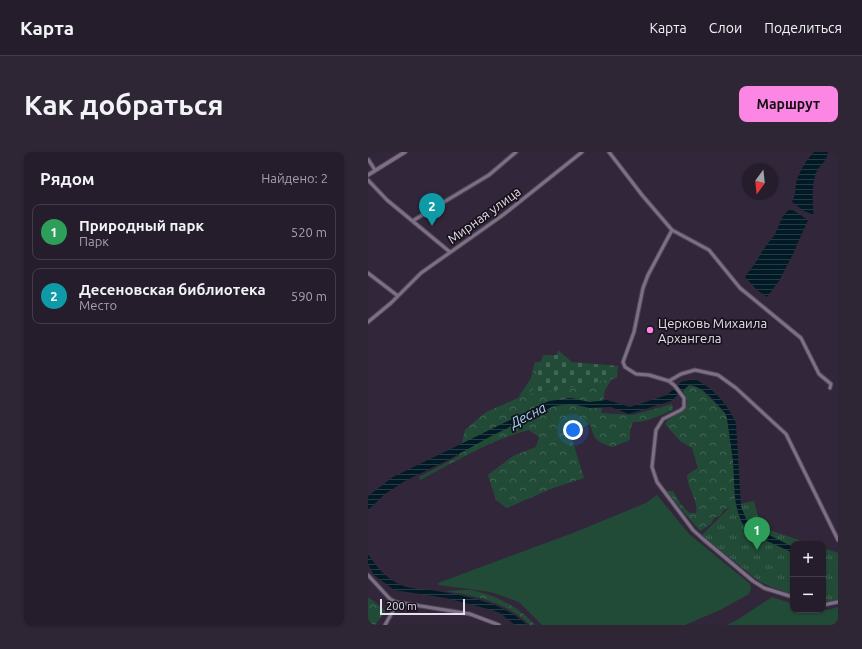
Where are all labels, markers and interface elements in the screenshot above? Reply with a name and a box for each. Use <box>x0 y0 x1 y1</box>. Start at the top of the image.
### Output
text: Карта <box>20 17 74 39</box>
text: Карта <box>649 20 687 36</box>
text: Слои <box>709 20 742 36</box>
text: Поделиться <box>764 20 842 36</box>
button: Маршрут <box>739 86 838 122</box>
text: Как добраться <box>24 89 223 120</box>
north arrow <box>742 164 778 200</box>
text: Рядом <box>40 169 95 188</box>
text: Найдено: 2 <box>261 171 328 185</box>
street label: Мирная улица <box>445 184 523 246</box>
pin: 2 <box>419 193 445 226</box>
text: Природный парк <box>79 217 204 234</box>
text: 1 <box>50 225 58 239</box>
text: 520 m <box>291 225 327 239</box>
text: Парк <box>79 234 109 248</box>
text: Десеновская библиотека <box>79 281 266 298</box>
text: 2 <box>50 289 58 303</box>
text: 590 m <box>291 289 327 303</box>
text: Место <box>79 298 117 312</box>
place label: Церковь Михаила Архангела <box>658 316 767 345</box>
marker: Церковь Михаила Архангела <box>645 325 655 335</box>
water label: Десна <box>505 399 549 432</box>
your location <box>563 420 583 440</box>
pin: 1 <box>744 517 770 550</box>
map controls <box>790 541 826 613</box>
button: + <box>790 541 826 577</box>
button: − <box>790 577 826 613</box>
scale bar <box>380 597 465 616</box>
text: 200 m <box>386 600 417 612</box>

